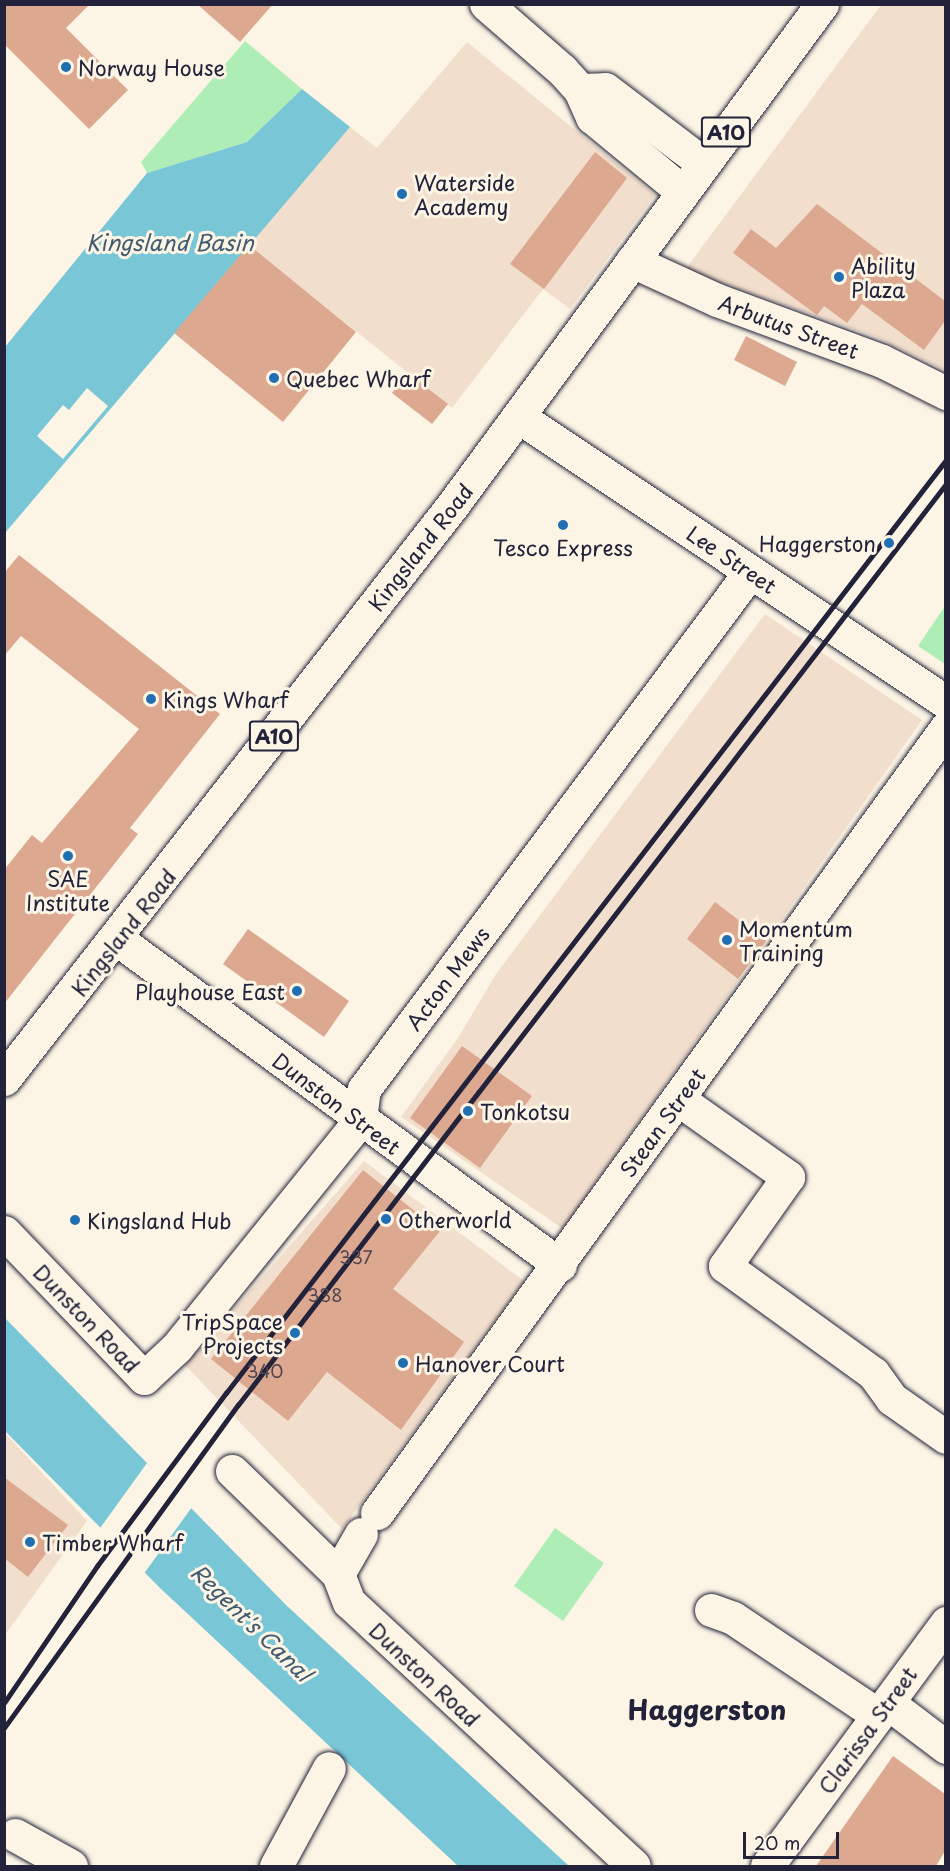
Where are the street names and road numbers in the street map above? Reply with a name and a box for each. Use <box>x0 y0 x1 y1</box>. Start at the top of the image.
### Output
road number: A10 <box>700 115 752 149</box>
street label: Arbutus Street <box>715 289 863 363</box>
street label: Kingsland Road <box>362 478 478 616</box>
street label: Lee Street <box>682 519 782 599</box>
road number: A10 <box>248 719 300 753</box>
street label: Kingsland Road <box>65 863 181 1001</box>
street label: Acton Mews <box>400 921 494 1035</box>
street label: Dunston Street <box>268 1047 406 1159</box>
street label: Stean Street <box>614 1063 710 1181</box>
street label: Dunston Road <box>29 1258 145 1378</box>
street label: Dunston Road <box>365 1617 485 1731</box>
street label: Clarissa Street <box>812 1661 922 1799</box>

